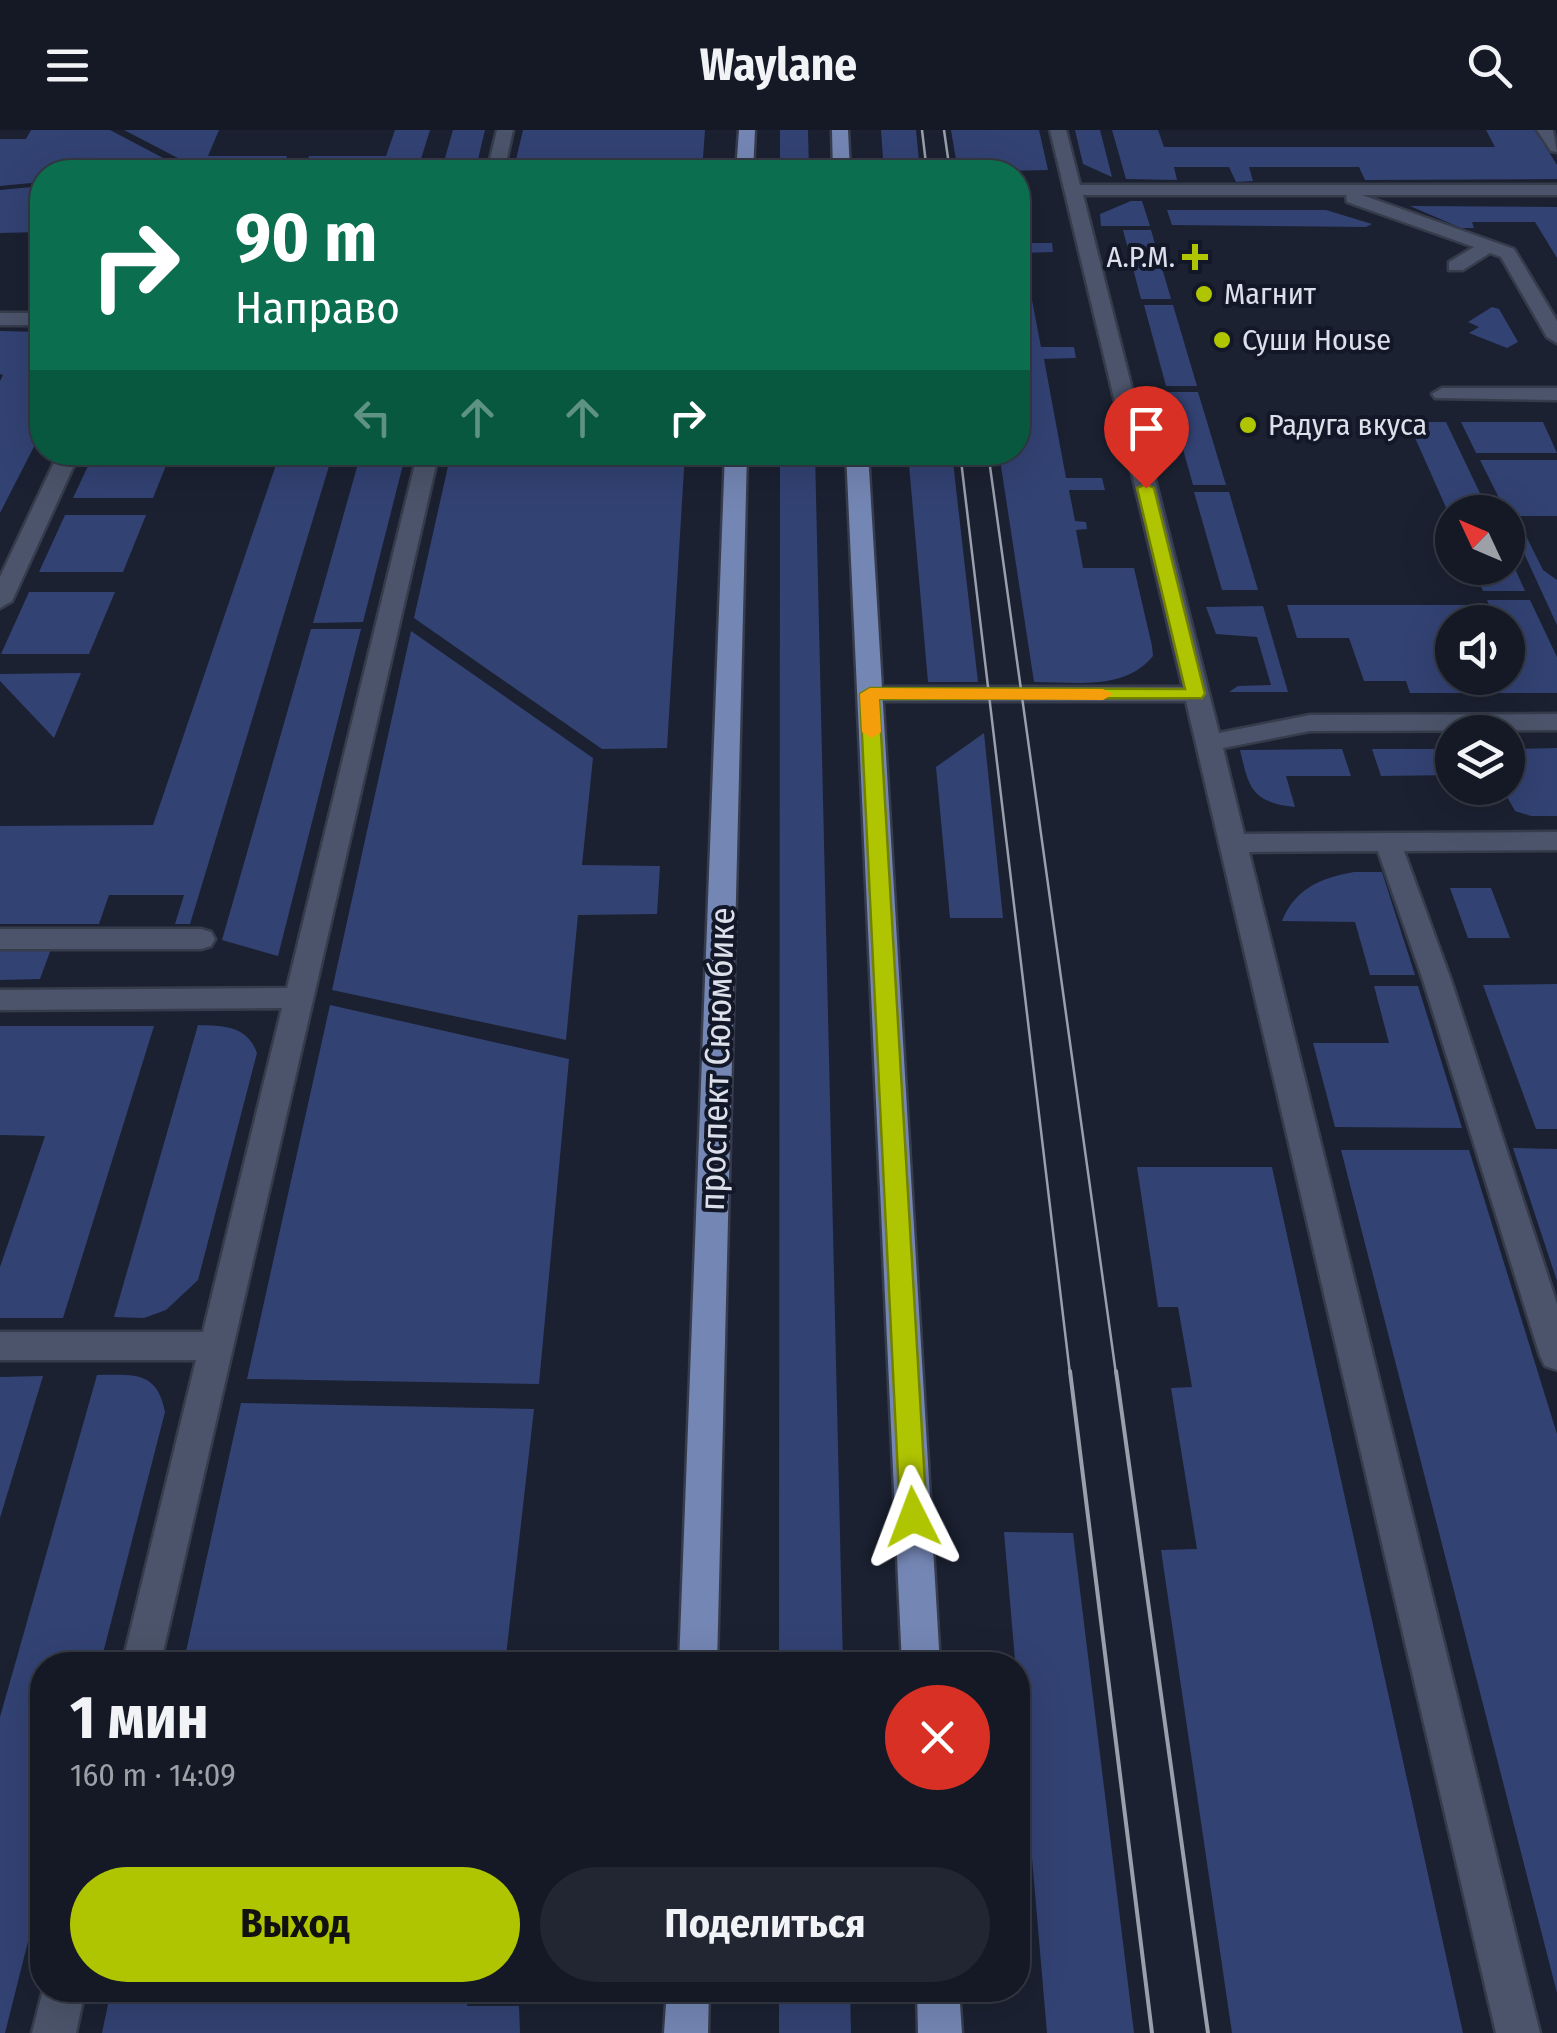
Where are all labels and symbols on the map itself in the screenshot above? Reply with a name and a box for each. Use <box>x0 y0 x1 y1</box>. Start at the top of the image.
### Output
place label: А.Р.М. <box>1107 239 1175 275</box>
marker: А.Р.М. <box>1184 246 1206 268</box>
place label: Магнит <box>1224 276 1317 312</box>
marker: Магнит <box>1193 283 1215 305</box>
place label: Суши House <box>1242 322 1391 358</box>
marker: Суши House <box>1211 329 1233 351</box>
pin <box>1104 386 1189 489</box>
place label: Радуга вкуса <box>1268 407 1427 443</box>
marker: Радуга вкуса <box>1237 414 1259 436</box>
north arrow <box>1435 495 1525 585</box>
street label: проспект Сююмбике <box>691 906 743 1212</box>
position arrow <box>861 1465 965 1569</box>

